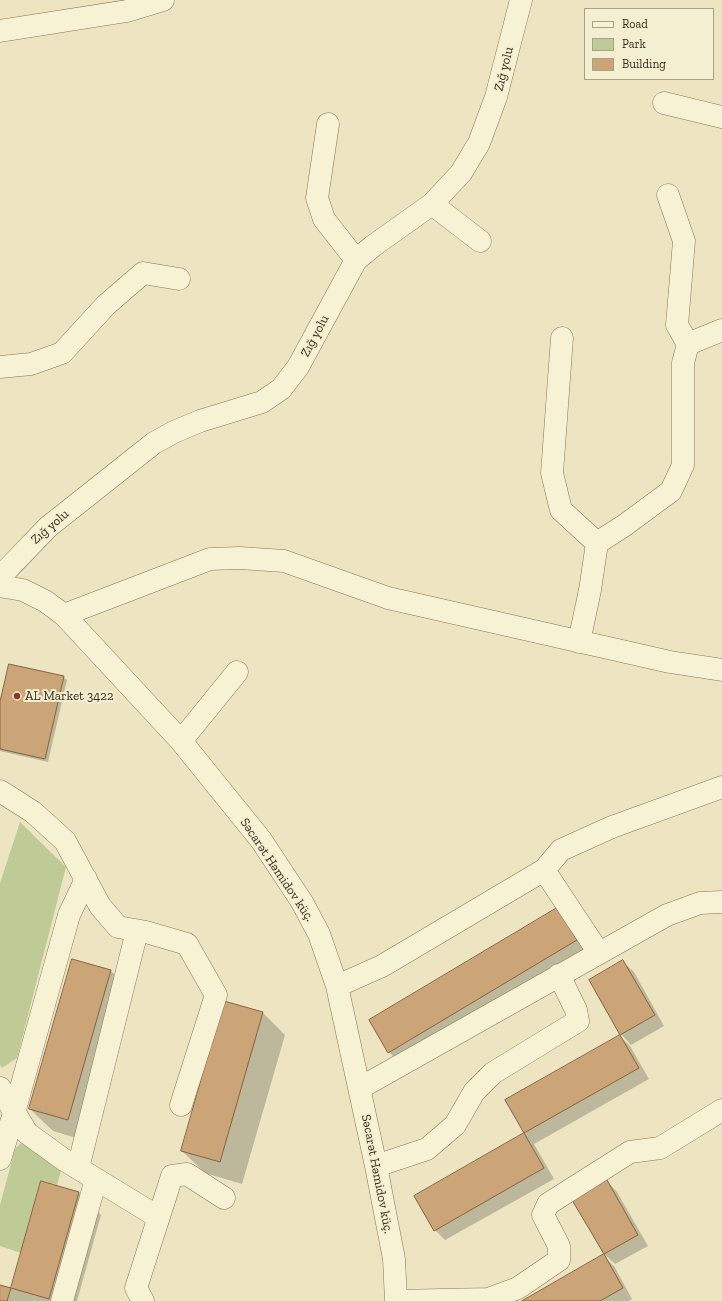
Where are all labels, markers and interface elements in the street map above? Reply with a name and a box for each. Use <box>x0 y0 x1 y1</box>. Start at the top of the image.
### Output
legend <box>584 8 714 80</box>
text: Road <box>622 17 648 31</box>
text: Park <box>622 37 646 51</box>
street label: Zığ yolu <box>491 45 517 93</box>
text: Building <box>622 57 666 71</box>
street label: Zığ yolu <box>298 312 332 360</box>
street label: Zığ yolu <box>28 506 72 548</box>
place label: AL Market 3422 <box>25 688 114 704</box>
marker: AL Market 3422 <box>12 691 22 701</box>
street label: Səcarət Həmidov küç. <box>237 815 317 925</box>
street label: Səcarət Həmidov küç. <box>358 1113 396 1235</box>

